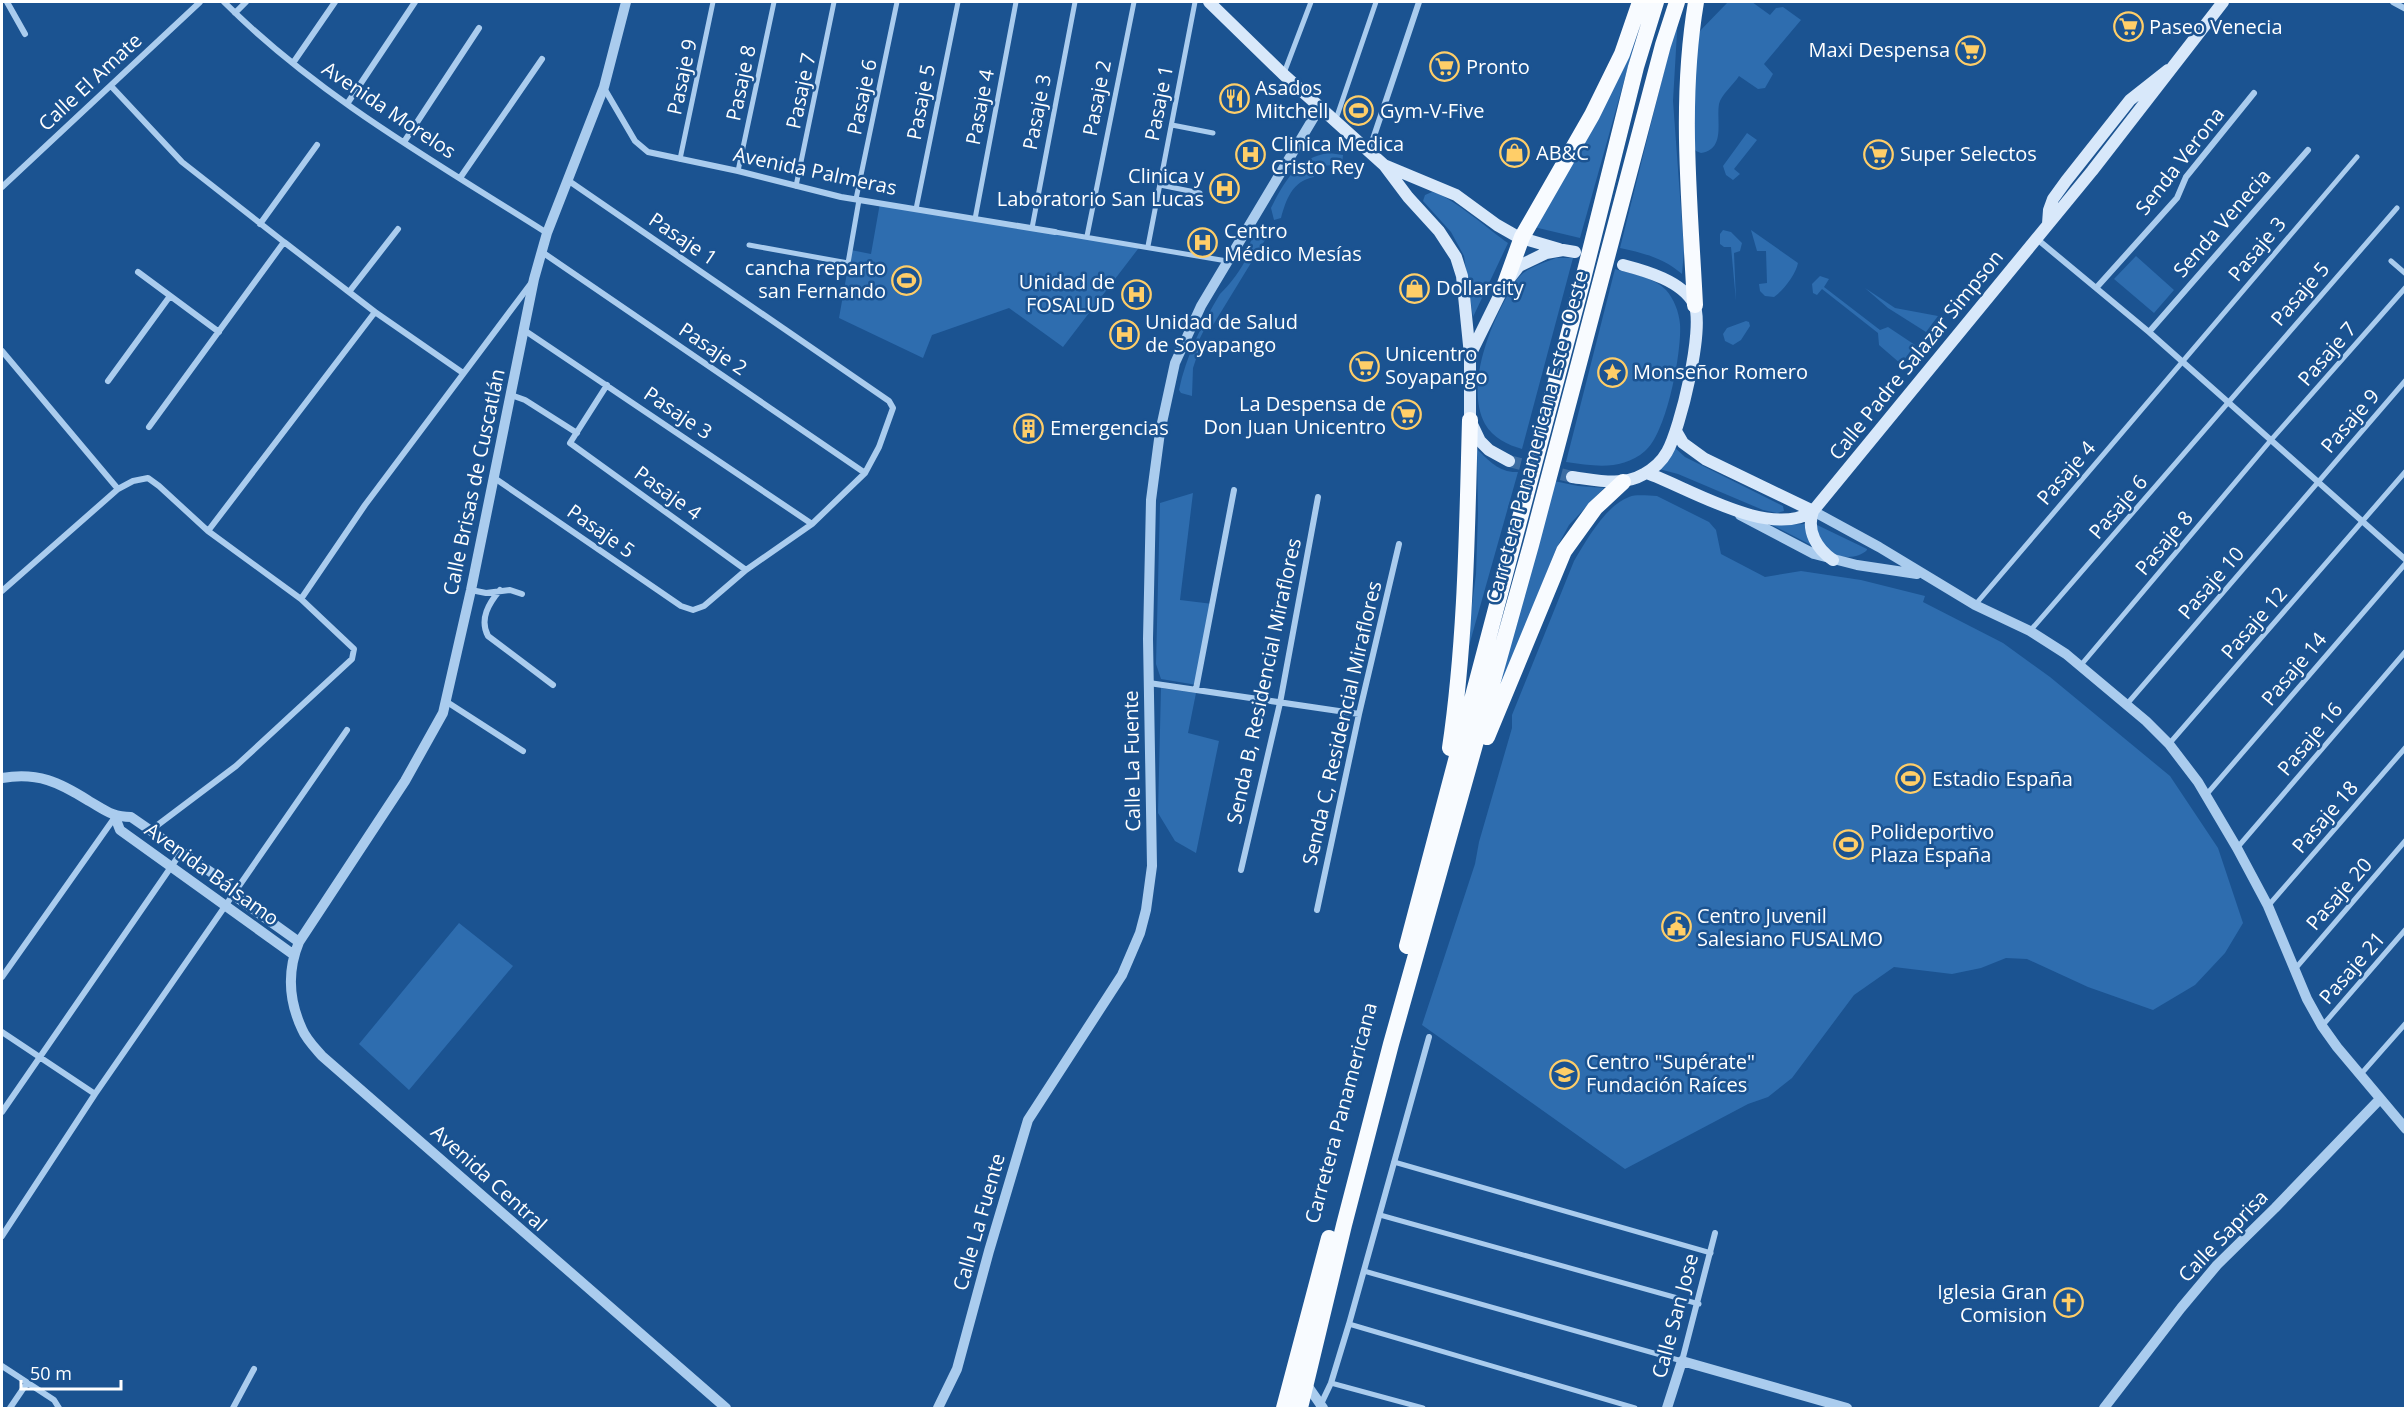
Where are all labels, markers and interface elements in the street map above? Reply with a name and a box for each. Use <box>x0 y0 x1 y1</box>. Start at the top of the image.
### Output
supermarket icon: Paseo Venecia <box>2112 11 2144 43</box>
place label: Paseo Venecia <box>2149 13 2283 40</box>
street label: Calle El Amate <box>32 27 147 137</box>
supermarket icon: Maxi Despensa <box>1955 34 1987 66</box>
place label: Maxi Despensa <box>1809 36 1950 63</box>
street label: Pasaje 9 <box>660 37 703 117</box>
street label: Pasaje 8 <box>719 43 762 123</box>
street label: Pasaje 7 <box>779 51 822 131</box>
supermarket icon: Pronto <box>1429 51 1461 83</box>
place label: Pronto <box>1466 53 1530 80</box>
street label: Avenida Morelos <box>317 55 461 164</box>
street label: Pasaje 6 <box>840 57 883 137</box>
street label: Pasaje 2 <box>1076 58 1117 138</box>
street label: Pasaje 5 <box>900 62 941 142</box>
street label: Pasaje 1 <box>1138 63 1179 143</box>
street label: Pasaje 4 <box>959 66 1000 147</box>
street label: Pasaje 3 <box>1016 72 1057 152</box>
place label: Asados Mitchell <box>1255 74 1328 124</box>
restaurant icon: Asados Mitchell <box>1218 83 1250 115</box>
sports icon: Gym-V-Five <box>1343 95 1375 127</box>
place label: Gym-V-Five <box>1380 97 1484 124</box>
street label: Senda Verona <box>2129 101 2230 220</box>
place label: Clinica Medica Cristo Rey <box>1271 130 1404 180</box>
shop icon: AB&C <box>1499 137 1531 169</box>
supermarket icon: Super Selectos <box>1863 138 1895 170</box>
hospital icon: Clinica Medica Cristo Rey <box>1234 139 1266 171</box>
place label: AB&C <box>1536 139 1589 166</box>
street label: Avenida Palmeras <box>731 140 899 201</box>
place label: Super Selectos <box>1900 140 2037 167</box>
place label: Clinica y Laboratorio San Lucas <box>997 162 1205 212</box>
street label: Senda Venecia <box>2167 163 2276 283</box>
hospital icon: Clinica y Laboratorio San Lucas <box>1209 172 1241 204</box>
street label: Pasaje 1 <box>644 206 723 271</box>
street label: Pasaje 3 <box>2222 211 2292 287</box>
place label: Centro Médico Mesías <box>1224 217 1362 267</box>
hospital icon: Centro Médico Mesías <box>1187 226 1219 258</box>
street label: Calle Padre Salazar Simpson <box>1822 244 2009 465</box>
place label: cancha reparto san Fernando <box>745 254 886 304</box>
street label: Pasaje 5 <box>2264 256 2335 331</box>
sports icon: cancha reparto san Fernando <box>891 264 923 296</box>
place label: Unidad de FOSALUD <box>1019 268 1115 318</box>
street label: Carretera Panamericana Este - Oeste <box>1479 268 1594 606</box>
shop icon: Dollarcity <box>1399 272 1431 304</box>
place label: Dollarcity <box>1436 274 1525 301</box>
hospital icon: Unidad de FOSALUD <box>1120 278 1152 310</box>
place label: Unidad de Salud de Soyapango <box>1145 308 1298 358</box>
street label: Pasaje 2 <box>674 316 753 381</box>
street label: Pasaje 7 <box>2291 316 2362 391</box>
hospital icon: Unidad de Salud de Soyapango <box>1108 318 1140 350</box>
place label: Unicentro Soyapango <box>1385 340 1488 390</box>
supermarket icon: Unicentro Soyapango <box>1348 350 1380 382</box>
place icon: Monseñor Romero <box>1596 356 1628 388</box>
place label: Monseñor Romero <box>1633 358 1808 385</box>
street label: Calle Brisas de Cuscatlán <box>436 366 511 598</box>
street label: Pasaje 3 <box>639 380 718 445</box>
street label: Pasaje 9 <box>2314 383 2385 458</box>
place label: La Despensa de Don Juan Unicentro <box>1203 390 1386 440</box>
supermarket icon: La Despensa de Don Juan Unicentro <box>1391 399 1423 431</box>
building icon: Emergencias <box>1013 412 1045 444</box>
place label: Emergencias <box>1050 414 1169 441</box>
street label: Pasaje 4 <box>2030 434 2101 510</box>
street label: Pasaje 4 <box>629 459 708 526</box>
street label: Pasaje 6 <box>2082 469 2153 544</box>
street label: Pasaje 5 <box>562 498 640 564</box>
street label: Pasaje 8 <box>2129 505 2199 581</box>
street label: Senda B, Residencial Miraflores <box>1220 536 1307 826</box>
street label: Pasaje 10 <box>2172 541 2250 625</box>
street label: Senda C, Residencial Miraflores <box>1296 578 1387 868</box>
street label: Pasaje 12 <box>2215 581 2293 665</box>
street label: Pasaje 14 <box>2255 626 2333 711</box>
street label: Calle La Fuente <box>1117 690 1146 832</box>
street label: Pasaje 16 <box>2271 696 2348 781</box>
sports icon: Estadio España <box>1895 763 1927 795</box>
place label: Estadio España <box>1932 765 2073 792</box>
street label: Pasaje 18 <box>2286 775 2364 859</box>
street label: Avenida Bálsamo <box>140 816 285 932</box>
place label: Polideportivo Plaza España <box>1870 818 1994 868</box>
sports icon: Polideportivo Plaza España <box>1833 828 1865 860</box>
street label: Pasaje 20 <box>2300 852 2378 936</box>
place label: Centro Juvenil Salesiano FUSALMO <box>1697 902 1883 952</box>
public building icon: Centro Juvenil Salesiano FUSALMO <box>1660 911 1692 943</box>
street label: Pasaje 21 <box>2313 926 2391 1010</box>
street label: Carretera Panamericana <box>1298 999 1383 1226</box>
place label: Centro "Supérate" Fundación Raíces <box>1586 1048 1755 1098</box>
school or university icon: Centro "Supérate" Fundación Raíces <box>1549 1058 1581 1090</box>
street label: Avenida Central <box>426 1118 553 1237</box>
street label: Calle La Fuente <box>946 1150 1011 1294</box>
street label: Calle Saprisa <box>2172 1184 2273 1288</box>
street label: Calle San Jose <box>1645 1251 1704 1381</box>
place label: Iglesia Gran Comision <box>1937 1278 2047 1328</box>
church icon: Iglesia Gran Comision <box>2052 1287 2084 1319</box>
scale bar <box>21 1353 122 1391</box>
text: 50 m <box>30 1361 72 1385</box>

